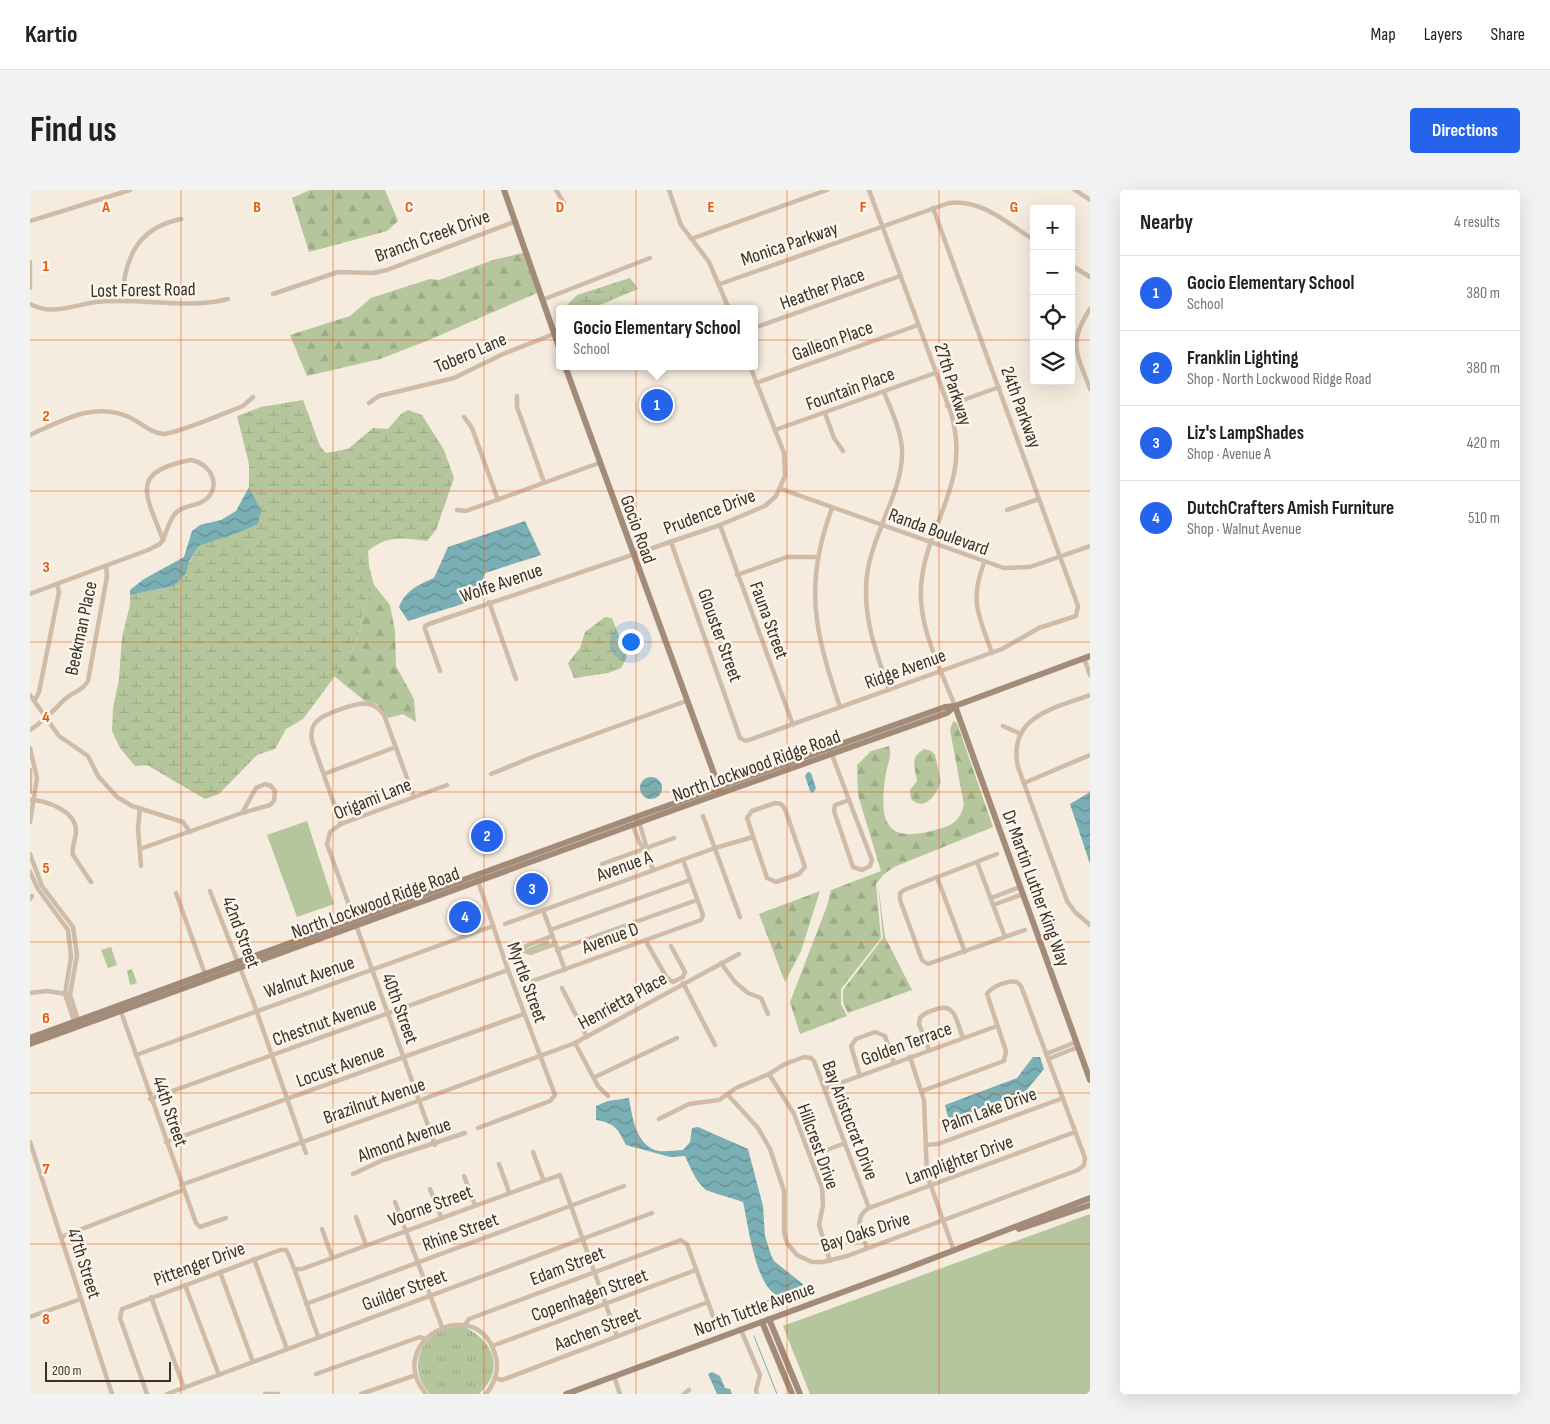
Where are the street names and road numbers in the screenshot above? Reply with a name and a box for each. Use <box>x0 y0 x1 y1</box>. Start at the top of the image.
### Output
street label: Branch Creek Drive <box>371 204 493 266</box>
street label: Monica Parkway <box>738 217 842 272</box>
street label: Heather Place <box>777 263 868 315</box>
street label: Lost Forest Road <box>90 278 196 303</box>
street label: Galleon Place <box>789 316 876 367</box>
street label: Tobero Lane <box>431 328 510 379</box>
street label: 27th Parkway <box>928 340 977 429</box>
street label: Fountain Place <box>803 363 898 416</box>
street label: 24th Parkway <box>995 363 1046 452</box>
street label: Prudence Drive <box>660 484 759 540</box>
street label: Gocio Road <box>615 492 661 567</box>
street label: Randa Boulevard <box>885 504 992 561</box>
street label: Wolfe Avenue <box>457 559 546 608</box>
street label: Beekman Place <box>60 579 103 678</box>
street label: Fauna Street <box>744 579 793 663</box>
street label: Glouster Street <box>692 586 747 685</box>
street label: Ridge Avenue <box>862 644 949 695</box>
street label: North Lockwood Ridge Road <box>669 725 844 808</box>
street label: Origami Lane <box>330 773 415 825</box>
street label: Dr Martin Luther King Way <box>997 807 1075 971</box>
street label: Avenue A <box>593 845 656 887</box>
street label: North Lockwood Ridge Road <box>288 862 463 945</box>
street label: 42nd Street <box>216 893 265 972</box>
street label: Avenue D <box>578 918 642 960</box>
street label: Myrtle Street <box>501 939 552 1026</box>
street label: Walnut Avenue <box>261 951 358 1004</box>
street label: Henrietta Place <box>574 968 671 1035</box>
street label: 40th Street <box>376 970 423 1047</box>
street label: Chestnut Avenue <box>269 993 380 1052</box>
street label: Golden Terrace <box>858 1017 955 1071</box>
street label: Locust Avenue <box>293 1040 388 1093</box>
street label: Bay Aristocrat Drive <box>816 1058 883 1183</box>
street label: 44th Street <box>147 1073 192 1150</box>
street label: Brazilnut Avenue <box>321 1073 428 1130</box>
street label: Palm Lake Drive <box>939 1083 1040 1138</box>
street label: Hillcrest Drive <box>792 1101 844 1192</box>
street label: Almond Avenue <box>354 1113 454 1168</box>
street label: Lamplighter Drive <box>903 1130 1016 1190</box>
street label: Voorne Street <box>385 1180 476 1232</box>
street label: Bay Oaks Drive <box>818 1207 913 1258</box>
street label: Rhine Street <box>419 1208 502 1257</box>
street label: 47th Street <box>61 1225 106 1302</box>
street label: Pittenger Drive <box>151 1237 248 1292</box>
street label: Edam Street <box>527 1242 608 1291</box>
street label: Guilder Street <box>359 1264 450 1316</box>
street label: Copenhagen Street <box>528 1264 651 1327</box>
street label: North Tuttle Avenue <box>691 1277 818 1342</box>
street label: Aachen Street <box>550 1302 644 1357</box>

